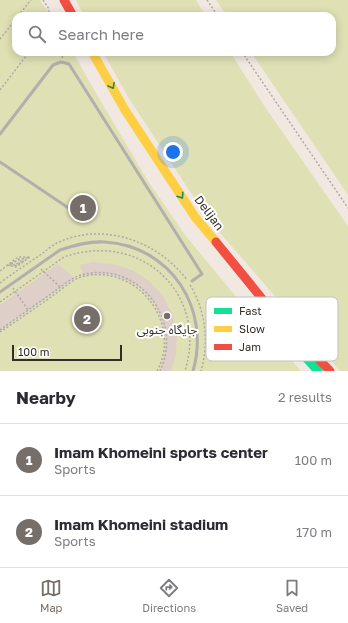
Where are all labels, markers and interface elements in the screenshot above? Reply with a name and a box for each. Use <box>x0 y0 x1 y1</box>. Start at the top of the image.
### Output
search box <box>12 12 336 56</box>
icon: search <box>26 23 48 45</box>
text: Search here <box>58 25 144 43</box>
one-way arrow <box>107 82 114 89</box>
your location <box>163 142 183 162</box>
one-way arrow <box>176 192 184 199</box>
street label: Delijan <box>191 192 227 233</box>
pin: 1 <box>70 193 96 223</box>
legend <box>206 297 338 361</box>
pin: 2 <box>74 304 100 334</box>
text: Fast <box>239 304 262 317</box>
marker: جایگاه جنوبی <box>162 311 172 321</box>
place label: جایگاه جنوبی <box>137 322 197 337</box>
text: Slow <box>239 322 265 335</box>
text: Jam <box>239 340 261 353</box>
scale bar <box>12 343 122 362</box>
text: 100 m <box>18 345 49 358</box>
text: Nearby <box>16 387 76 408</box>
text: 2 results <box>278 389 332 405</box>
text: Imam Khomeini sports center <box>54 443 268 461</box>
text: 1 <box>26 452 32 468</box>
text: 100 m <box>295 452 332 468</box>
text: Sports <box>54 461 96 477</box>
text: Imam Khomeini stadium <box>54 515 228 533</box>
text: 2 <box>25 524 33 540</box>
text: 170 m <box>296 524 332 540</box>
text: Sports <box>54 533 96 549</box>
tab: Map <box>40 577 62 614</box>
tab: Directions <box>142 577 196 614</box>
tab: Saved <box>276 577 308 614</box>

